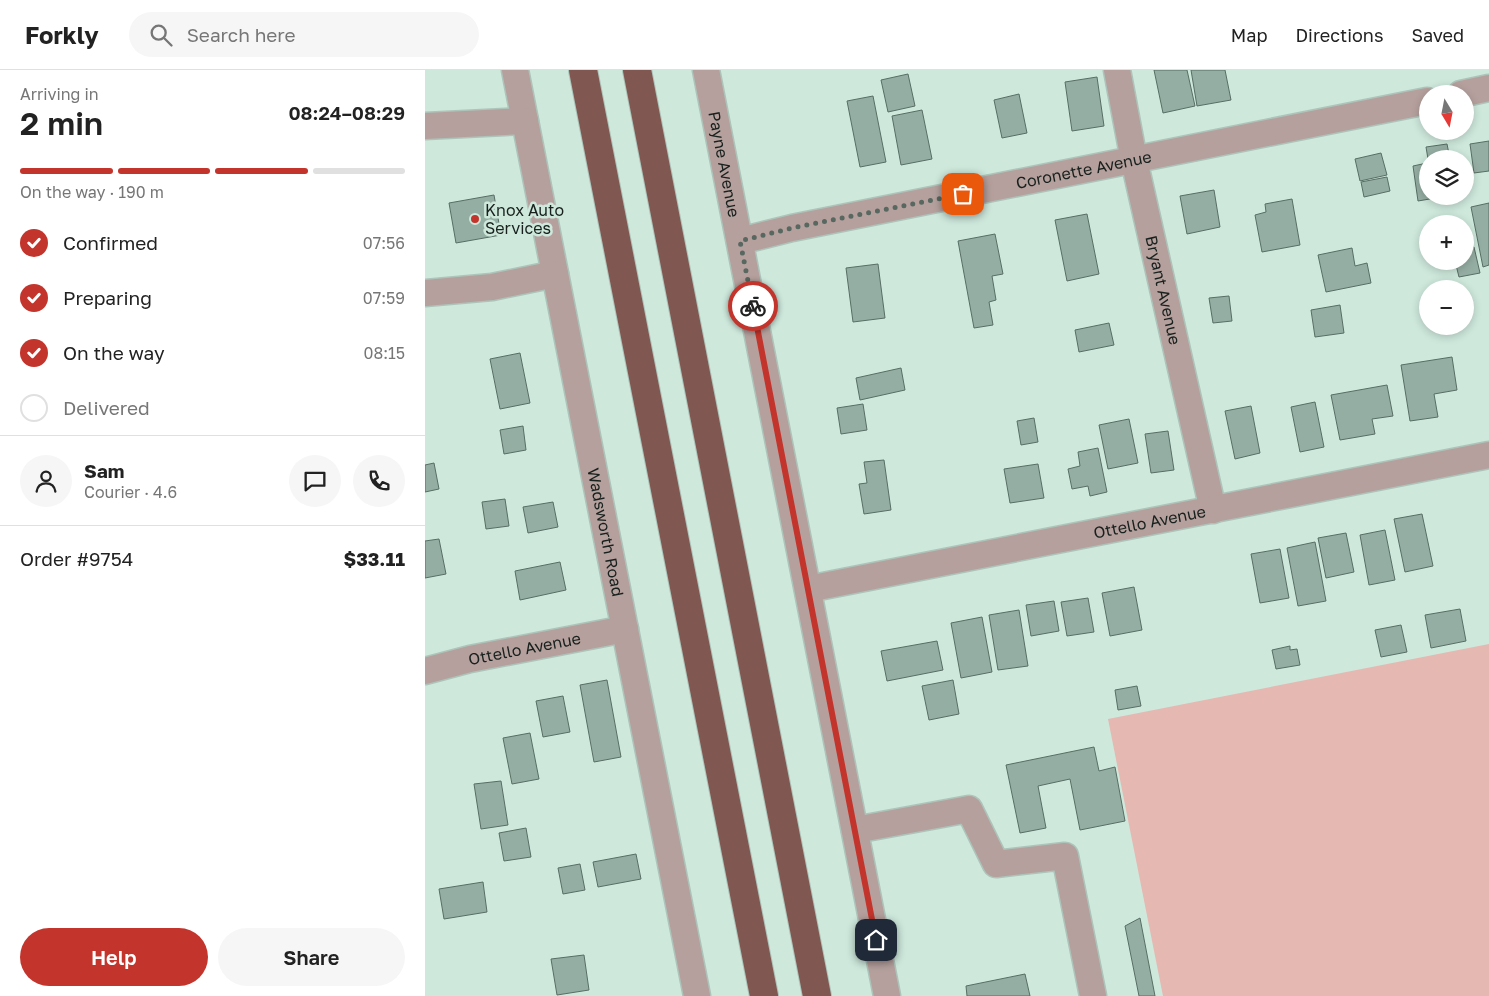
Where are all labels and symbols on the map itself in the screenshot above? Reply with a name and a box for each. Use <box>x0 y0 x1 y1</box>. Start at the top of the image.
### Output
north arrow <box>1419 85 1474 140</box>
street label: Payne Avenue <box>704 109 745 219</box>
street label: Coronette Avenue <box>1014 146 1153 193</box>
pin <box>942 173 984 215</box>
place label: Knox Auto Services <box>485 200 564 238</box>
marker: Knox Auto Services <box>469 213 481 225</box>
street label: Bryant Avenue <box>1141 233 1185 347</box>
courier <box>728 281 778 331</box>
street label: Wadsworth Road <box>583 466 628 598</box>
street label: Ottello Avenue <box>1092 501 1207 543</box>
street label: Ottello Avenue <box>467 628 582 669</box>
pin <box>855 919 897 961</box>

